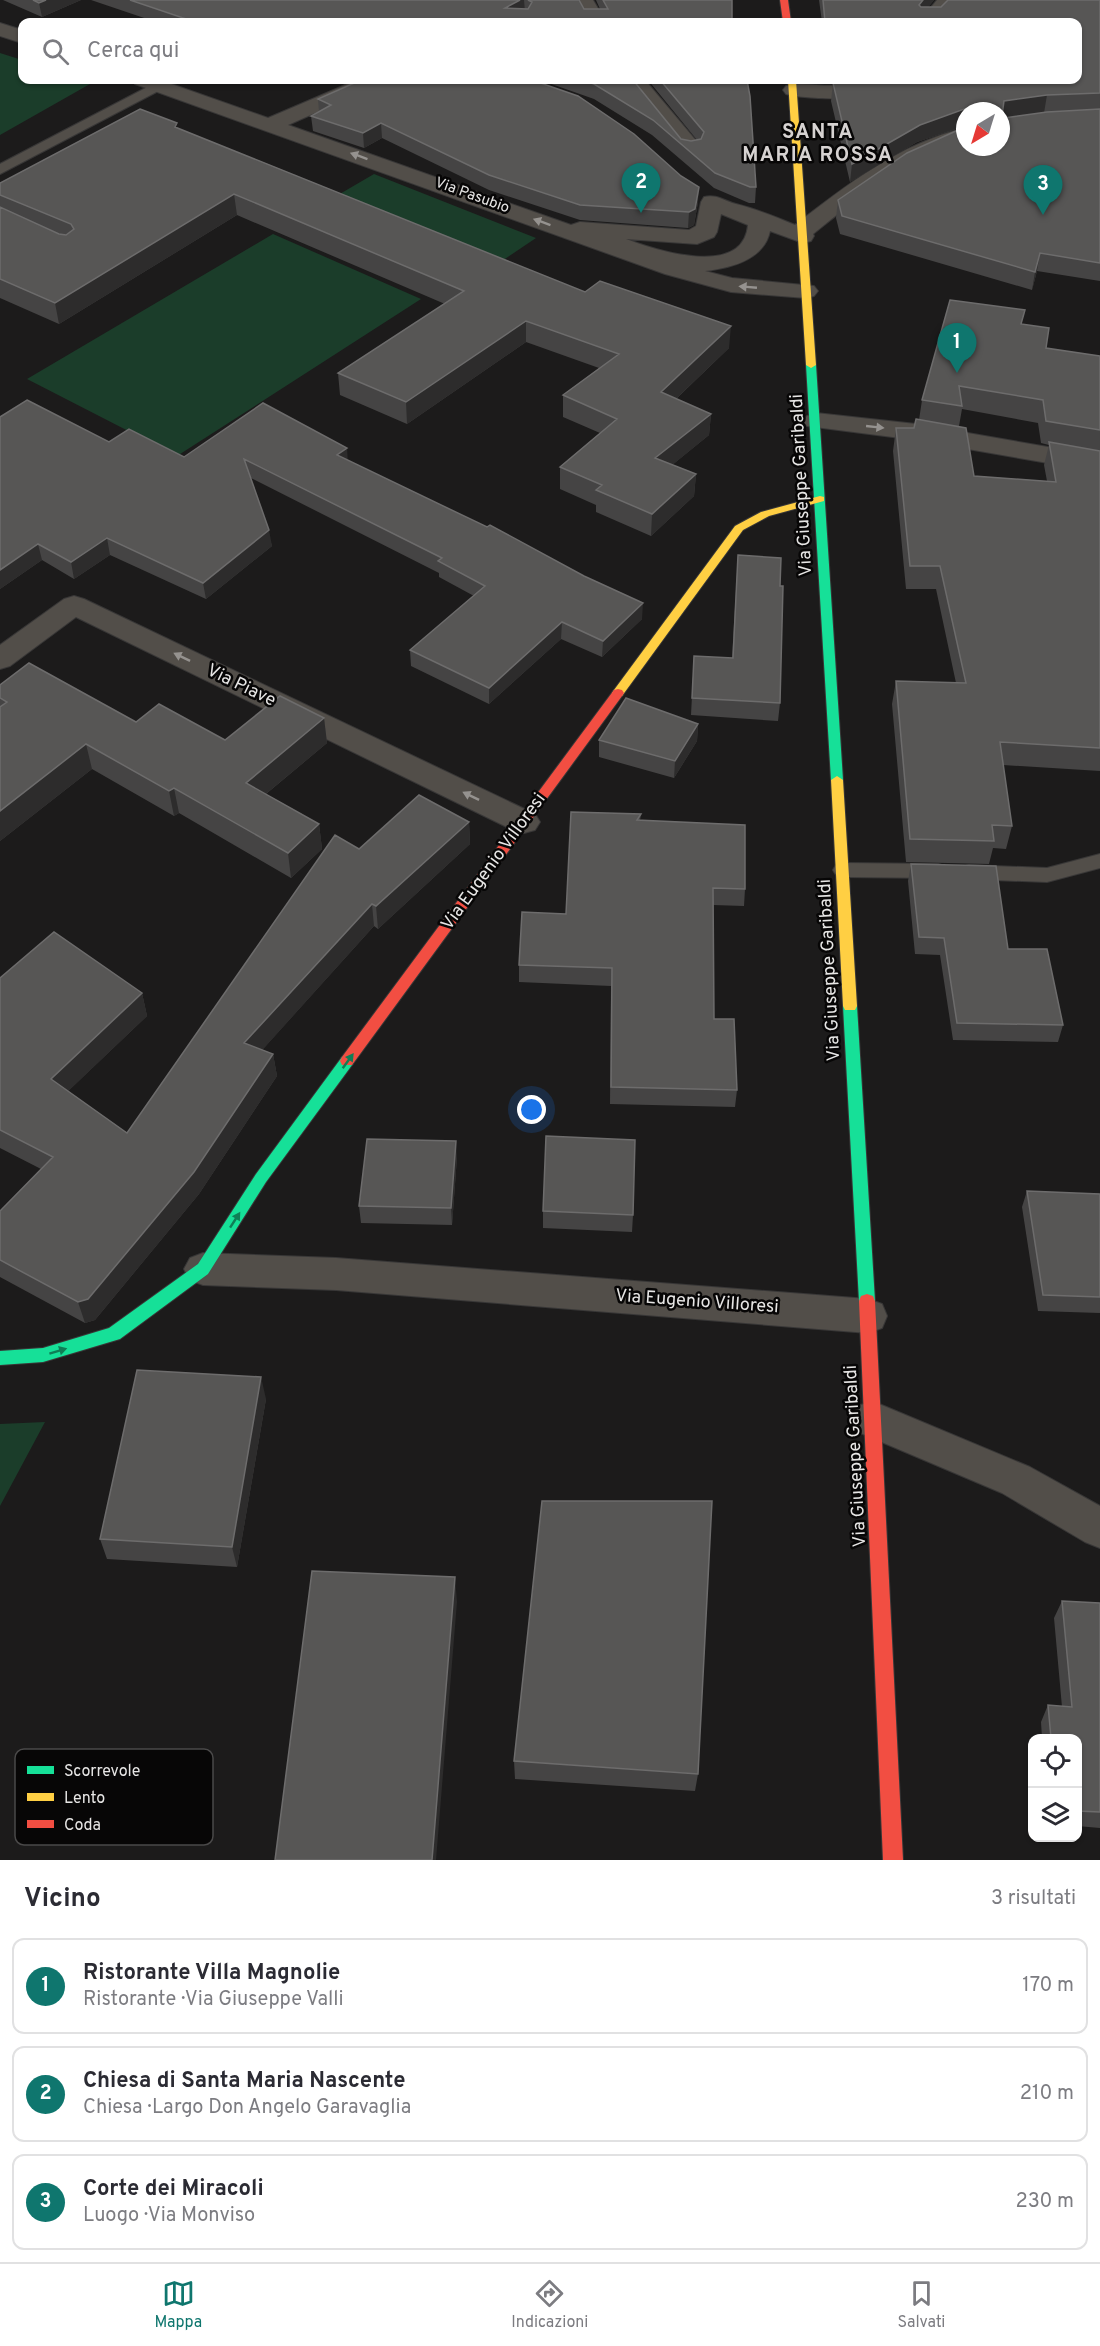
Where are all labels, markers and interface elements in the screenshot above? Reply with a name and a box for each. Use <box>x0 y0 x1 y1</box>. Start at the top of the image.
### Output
search box <box>18 18 1082 84</box>
icon: search <box>39 35 72 68</box>
text: Cerca qui <box>87 38 179 65</box>
north arrow <box>956 102 1010 156</box>
district label: SANTA MARIA ROSSA <box>742 120 894 169</box>
one-way arrow <box>350 150 368 160</box>
pin: 2 <box>622 164 660 213</box>
pin: 3 <box>1024 166 1062 215</box>
street label: Via Pasubio <box>432 174 512 218</box>
one-way arrow <box>533 216 551 226</box>
one-way arrow <box>738 282 757 292</box>
pin: 1 <box>938 324 976 373</box>
street label: Via Giuseppe Garibaldi <box>786 393 818 577</box>
one-way arrow <box>865 422 884 432</box>
one-way arrow <box>174 653 191 662</box>
street label: Via Piave <box>203 659 279 713</box>
street label: Via Eugenio Villoresi <box>437 789 551 935</box>
one-way arrow <box>463 792 480 801</box>
street label: Via Giuseppe Garibaldi <box>814 878 846 1062</box>
one-way arrow <box>342 1053 354 1069</box>
your location <box>517 1095 546 1124</box>
one-way arrow <box>229 1211 240 1228</box>
street label: Via Eugenio Villoresi <box>615 1285 779 1319</box>
one-way arrow <box>49 1346 67 1355</box>
street label: Via Giuseppe Garibaldi <box>840 1364 872 1548</box>
map controls <box>1028 1734 1082 1842</box>
button: locate <box>1028 1734 1082 1788</box>
legend <box>15 1749 213 1845</box>
text: Scorrevole <box>64 1762 140 1782</box>
button: layers <box>1028 1788 1082 1842</box>
text: Lento <box>64 1789 105 1809</box>
text: Coda <box>64 1816 101 1836</box>
text: Vicino <box>24 1883 101 1916</box>
text: 3 risultati <box>991 1886 1076 1912</box>
text: Ristorante Villa Magnolie <box>83 1960 340 1987</box>
text: 1 <box>42 1973 50 1999</box>
text: 170 m <box>1022 1973 1074 1999</box>
text: Ristorante · Via Giuseppe Valli <box>83 1987 344 2013</box>
text: Chiesa di Santa Maria Nascente <box>83 2068 406 2095</box>
text: 2 <box>39 2081 52 2107</box>
text: 210 m <box>1020 2081 1074 2107</box>
text: Chiesa · Largo Don Angelo Garavaglia <box>83 2095 411 2121</box>
text: Corte dei Miracoli <box>83 2176 264 2203</box>
text: 3 <box>40 2189 52 2215</box>
text: 230 m <box>1015 2189 1074 2215</box>
text: Luogo · Via Monviso <box>83 2203 255 2229</box>
tab: Mappa <box>155 2277 202 2333</box>
tab: Indicazioni <box>511 2277 588 2333</box>
tab: Salvati <box>897 2277 945 2333</box>

